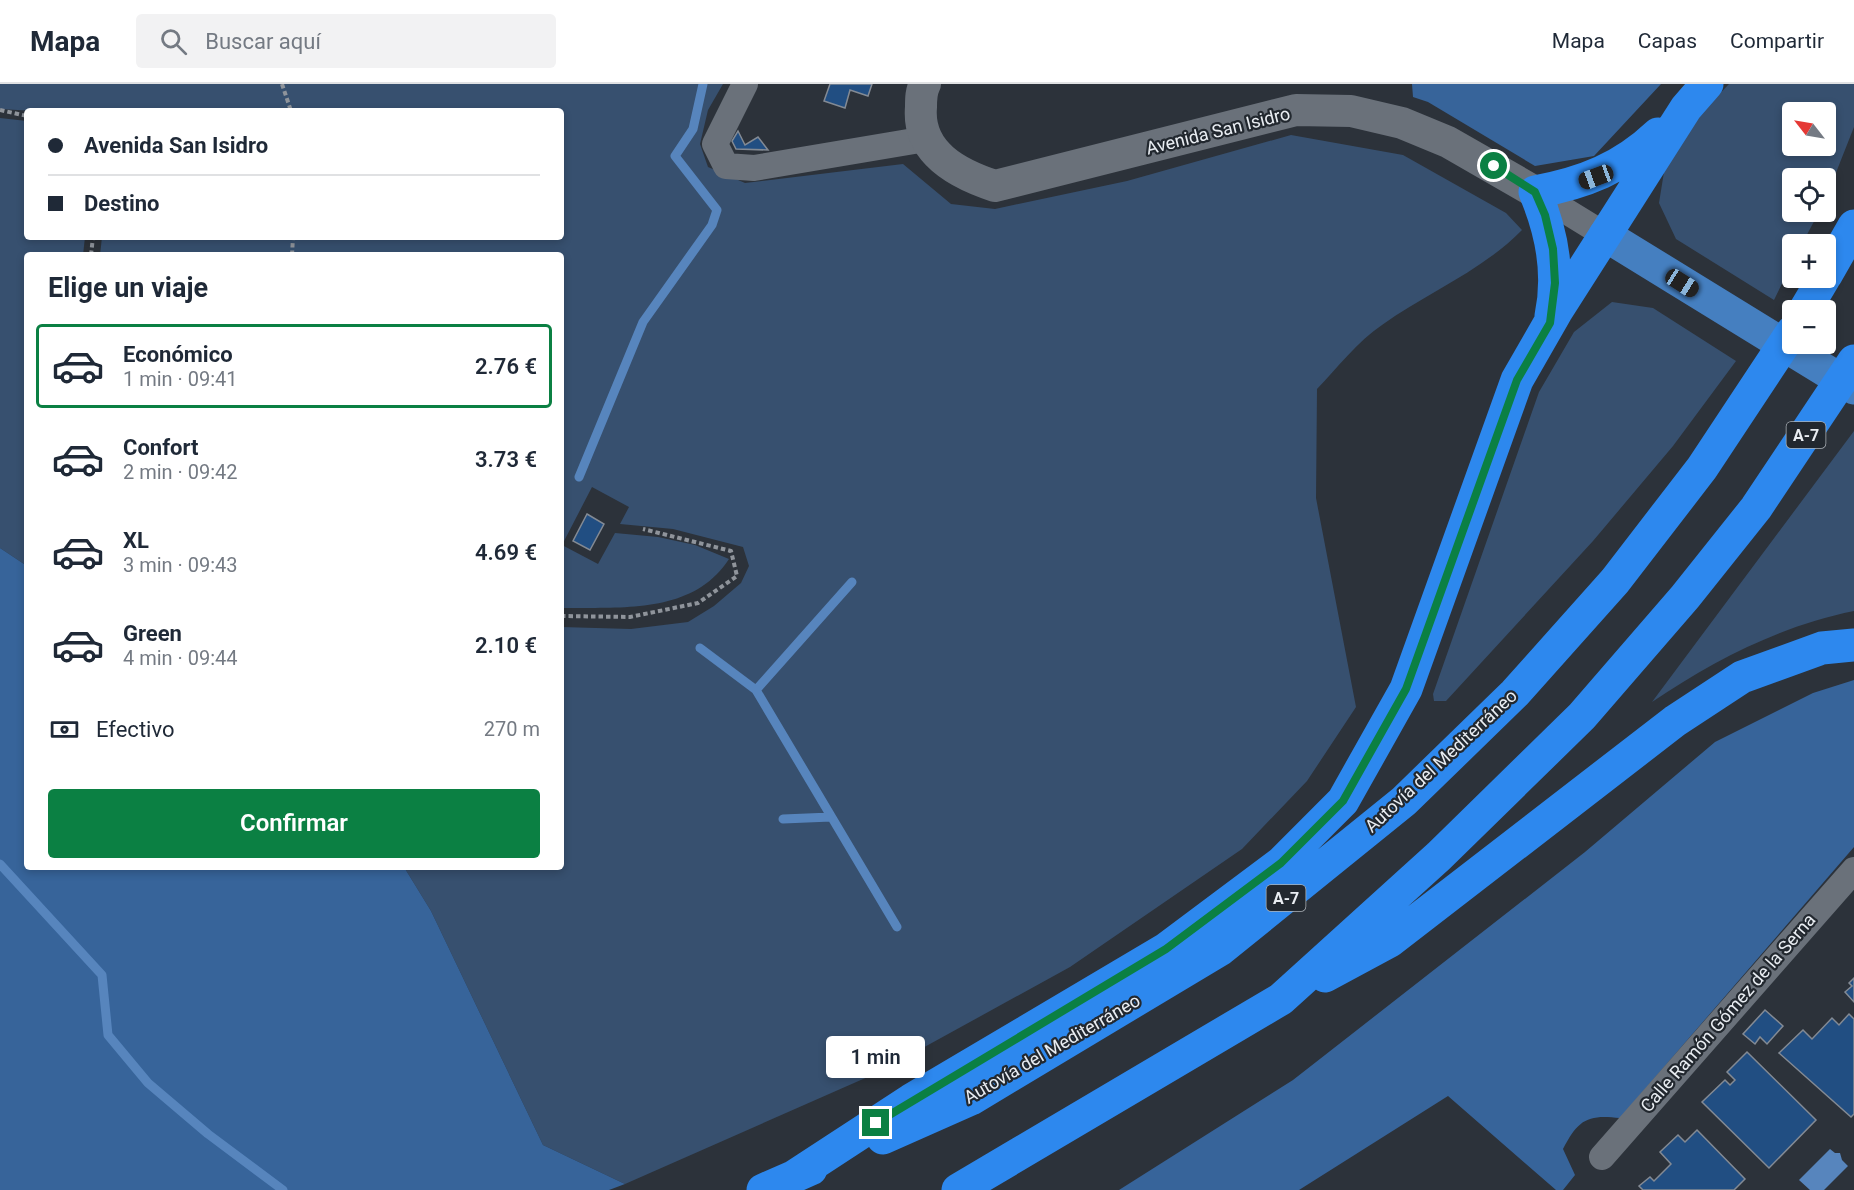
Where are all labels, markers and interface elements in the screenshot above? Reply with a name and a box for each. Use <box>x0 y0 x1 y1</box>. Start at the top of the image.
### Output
search box <box>136 14 556 68</box>
text: Mapa <box>30 25 100 58</box>
icon: search <box>157 25 190 58</box>
text: Buscar aquí <box>205 29 321 54</box>
text: Mapa <box>1552 29 1605 53</box>
text: Capas <box>1638 29 1697 53</box>
text: Compartir <box>1730 29 1824 53</box>
street label: Avenida San Isidro <box>1144 102 1292 159</box>
north arrow <box>1782 102 1836 156</box>
map controls <box>1782 102 1836 354</box>
text: Avenida San Isidro <box>84 133 268 158</box>
route start <box>1480 152 1507 179</box>
car <box>1576 162 1616 192</box>
button: locate <box>1782 168 1836 222</box>
text: Destino <box>84 191 160 216</box>
button: + <box>1782 234 1836 288</box>
car <box>1662 266 1702 300</box>
text: Elige un viaje <box>48 272 208 304</box>
button: − <box>1782 300 1836 354</box>
icon: car <box>51 339 105 393</box>
text: Económico <box>123 342 233 367</box>
text: 2.76 € <box>475 354 537 379</box>
text: 1 min · 09:41 <box>123 367 238 391</box>
road number: A-7 <box>1786 422 1826 448</box>
icon: car <box>51 432 105 486</box>
text: Confort <box>123 435 198 460</box>
text: 3.73 € <box>475 447 537 472</box>
text: 2 min · 09:42 <box>123 460 238 484</box>
icon: car <box>51 525 105 579</box>
text: XL <box>123 528 149 553</box>
text: 4.69 € <box>475 540 537 565</box>
text: 3 min · 09:43 <box>123 553 238 577</box>
icon: car <box>51 618 105 672</box>
text: Green <box>123 621 182 646</box>
text: 2.10 € <box>475 633 537 658</box>
text: 4 min · 09:44 <box>123 646 238 670</box>
street label: Autovía del Mediterráneo <box>1360 685 1521 837</box>
icon: cash <box>48 713 81 746</box>
text: Efectivo <box>96 717 174 742</box>
text: 270 m <box>484 717 540 741</box>
button: Confirmar <box>48 789 540 858</box>
road number: A-7 <box>1266 885 1306 911</box>
street label: Calle Ramón Gómez de la Serna <box>1636 909 1819 1116</box>
street label: Autovía del Mediterráneo <box>960 989 1144 1108</box>
callout: 1 min <box>826 1036 926 1078</box>
text: 1 min <box>850 1045 901 1069</box>
route end <box>862 1109 889 1136</box>

